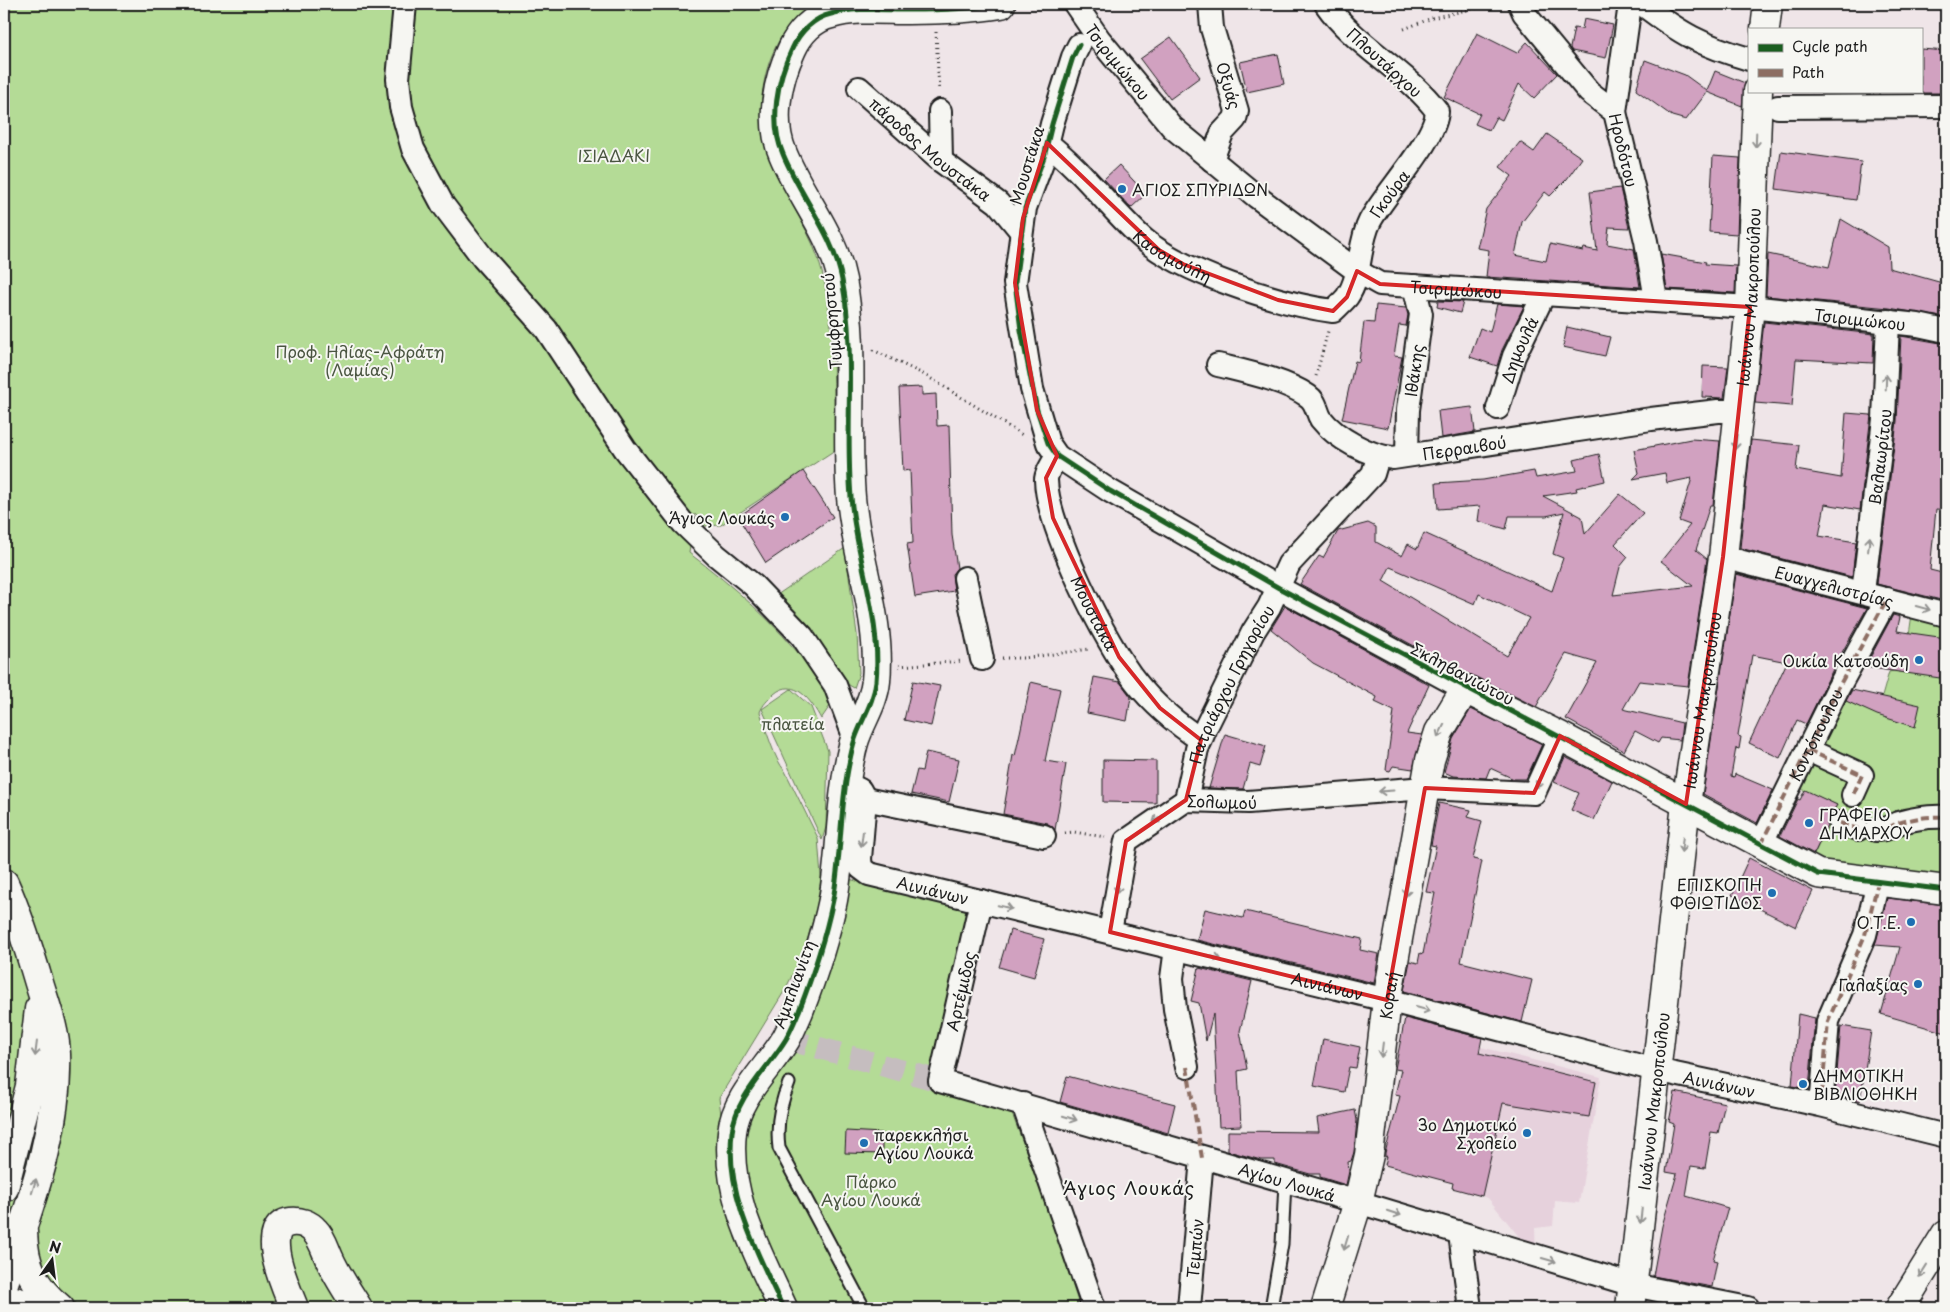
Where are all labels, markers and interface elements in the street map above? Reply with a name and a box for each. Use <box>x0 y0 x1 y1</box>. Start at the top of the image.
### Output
street label: Τσιριμώκου <box>1080 19 1156 105</box>
street label: Πλουτάρχου <box>1342 22 1428 102</box>
legend <box>1748 28 1922 92</box>
text: Cycle path <box>1792 34 1868 57</box>
street label: Οξυάς <box>1211 59 1248 112</box>
text: Path <box>1792 60 1824 83</box>
street label: πάροδος Μουστάκα <box>864 91 997 206</box>
street label: Ηροδότου <box>1604 111 1645 189</box>
street label: Μουστάκα <box>1003 123 1049 207</box>
one-way arrow <box>1751 132 1760 148</box>
park label: ΙΣΙΑΔΑΚΙ <box>578 143 650 167</box>
street label: Γκούρα <box>1363 164 1415 222</box>
place label: ΑΓΙΟΣ ΣΠΥΡΙΔΩΝ <box>1132 177 1268 201</box>
marker: ΑΓΙΟΣ ΣΠΥΡΙΔΩΝ <box>1116 183 1128 195</box>
street label: Ιωάννου Μακροπούλου <box>1730 207 1766 388</box>
street label: Κασομούλη <box>1128 224 1215 288</box>
street label: Τυμφρηστού <box>815 272 847 370</box>
street label: Τσιριμώκου <box>1409 274 1503 304</box>
street label: Τσιριμώκου <box>1813 302 1907 336</box>
street label: Δημουλά <box>1494 312 1544 386</box>
park label: Προφ. Ηλίας-Αφράτη (Λαμίας) <box>275 339 445 381</box>
street label: Ιθάκης <box>1398 343 1429 398</box>
one-way arrow <box>1881 374 1890 390</box>
street label: Βαλαωρίτου <box>1862 408 1896 507</box>
street label: Περραιβού <box>1420 429 1508 465</box>
one-way arrow <box>1731 433 1741 449</box>
place label: Άγιος Λουκάς <box>669 505 775 529</box>
marker: Άγιος Λουκάς <box>779 511 791 523</box>
one-way arrow <box>1864 536 1874 552</box>
street label: Ευαγγελιστρίας <box>1772 559 1896 613</box>
street label: Μουστάκα <box>1065 572 1124 655</box>
street label: Πατριάρχου Γρηγορίου <box>1182 600 1280 766</box>
one-way arrow <box>1914 604 1930 614</box>
street label: Ιωάννου Μακροπούλου <box>1676 610 1727 791</box>
street label: Σκληβανιώτου <box>1407 636 1519 710</box>
place label: Οικία Κατσούδη <box>1782 648 1909 672</box>
marker: Οικία Κατσούδη <box>1913 654 1925 666</box>
street label: Κοντόπουλου <box>1782 684 1848 785</box>
park label: πλατεία <box>761 711 825 735</box>
one-way arrow <box>1436 723 1445 738</box>
one-way arrow <box>1534 773 1544 788</box>
one-way arrow <box>1378 787 1394 796</box>
street label: Σολωμού <box>1187 788 1258 814</box>
place label: ΓΡΑΦΕΙΟ ΔΗΜΑΡΧΟΥ <box>1819 802 1913 844</box>
one-way arrow <box>1152 813 1166 823</box>
marker: ΓΡΑΦΕΙΟ ΔΗΜΑΡΧΟΥ <box>1803 817 1815 829</box>
one-way arrow <box>857 830 867 846</box>
one-way arrow <box>1677 837 1687 853</box>
street label: Αινιάνων <box>895 869 971 910</box>
place label: ΕΠΙΣΚΟΠΗ ΦΘΙΩΤΙΔΟΣ <box>1670 872 1762 914</box>
one-way arrow <box>1113 878 1123 894</box>
one-way arrow <box>1402 881 1412 897</box>
marker: ΕΠΙΣΚΟΠΗ ΦΘΙΩΤΙΔΟΣ <box>1766 887 1778 899</box>
one-way arrow <box>997 903 1013 912</box>
place label: Ο.Τ.Ε. <box>1857 910 1901 934</box>
marker: Ο.Τ.Ε. <box>1905 916 1917 928</box>
street label: Αμπλιανίτη <box>766 936 820 1032</box>
street label: Αρτέμιδος <box>939 949 981 1033</box>
one-way arrow <box>1206 953 1222 962</box>
street label: Αινιάνων <box>1289 965 1366 1006</box>
street label: Κοραή <box>1373 969 1404 1021</box>
place label: Γαλαξίας <box>1838 972 1908 996</box>
marker: Γαλαξίας <box>1912 978 1924 990</box>
one-way arrow <box>1414 1005 1430 1014</box>
street label: Ιωάννου Μακροπούλου <box>1631 1011 1675 1192</box>
one-way arrow <box>31 1041 41 1057</box>
one-way arrow <box>1377 1041 1387 1057</box>
place label: ΔΗΜΟΤΙΚΗ ΒΙΒΛΙΟΘΗΚΗ <box>1813 1063 1918 1105</box>
street label: Αινιάνων <box>1681 1064 1758 1103</box>
marker: ΔΗΜΟΤΙΚΗ ΒΙΒΛΙΟΘΗΚΗ <box>1797 1078 1809 1090</box>
place label: 3ο Δημοτικό Σχολείο <box>1417 1112 1517 1154</box>
one-way arrow <box>1062 1114 1078 1124</box>
place label: παρεκκλήσι Αγίου Λουκά <box>874 1122 974 1164</box>
marker: 3ο Δημοτικό Σχολείο <box>1521 1127 1533 1139</box>
marker: παρεκκλήσι Αγίου Λουκά <box>858 1137 870 1149</box>
street label: Αγίου Λουκά <box>1236 1156 1339 1207</box>
park label: Πάρκο Αγίου Λουκά <box>821 1169 921 1211</box>
district label: Άγιος Λουκάς <box>1063 1174 1195 1201</box>
one-way arrow <box>29 1178 39 1194</box>
one-way arrow <box>1636 1207 1645 1223</box>
one-way arrow <box>1386 1209 1402 1219</box>
street label: Τεμπών <box>1180 1217 1209 1279</box>
north arrow <box>28 1234 78 1284</box>
text: N <box>47 1235 63 1258</box>
one-way arrow <box>1340 1235 1350 1251</box>
one-way arrow <box>1541 1256 1557 1266</box>
one-way arrow <box>1918 1264 1928 1278</box>

